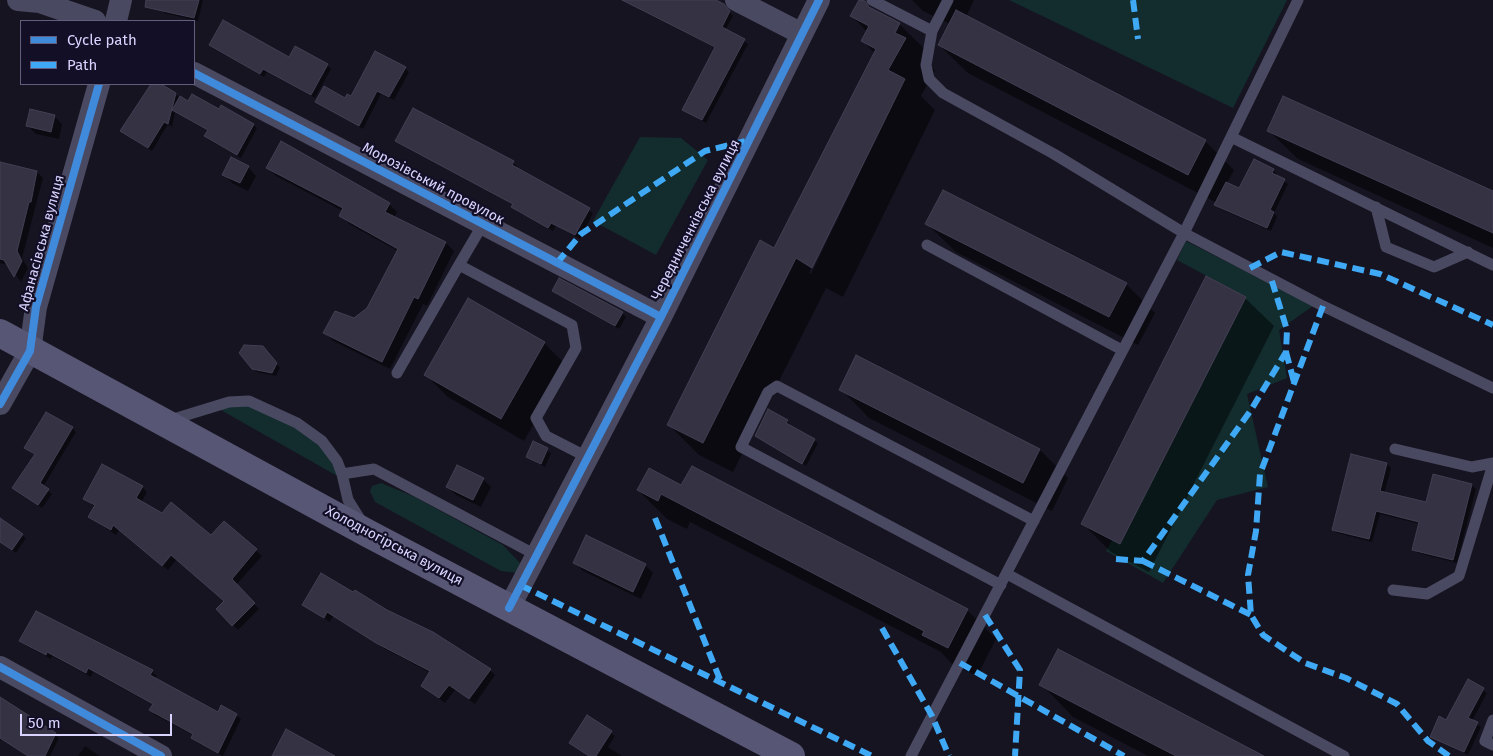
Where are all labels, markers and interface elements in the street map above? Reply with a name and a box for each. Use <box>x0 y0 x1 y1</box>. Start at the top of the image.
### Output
legend <box>20 20 195 85</box>
text: Cycle path <box>67 31 137 49</box>
text: Path <box>67 56 97 74</box>
street label: Чередниченківська вулиця <box>648 137 744 303</box>
street label: Морозівський провулок <box>359 139 507 229</box>
street label: Афанасівська вулиця <box>16 173 68 313</box>
street label: Холодногірська вулиця <box>322 503 466 589</box>
scale bar <box>22 704 175 736</box>
text: 50 m <box>28 714 61 732</box>

